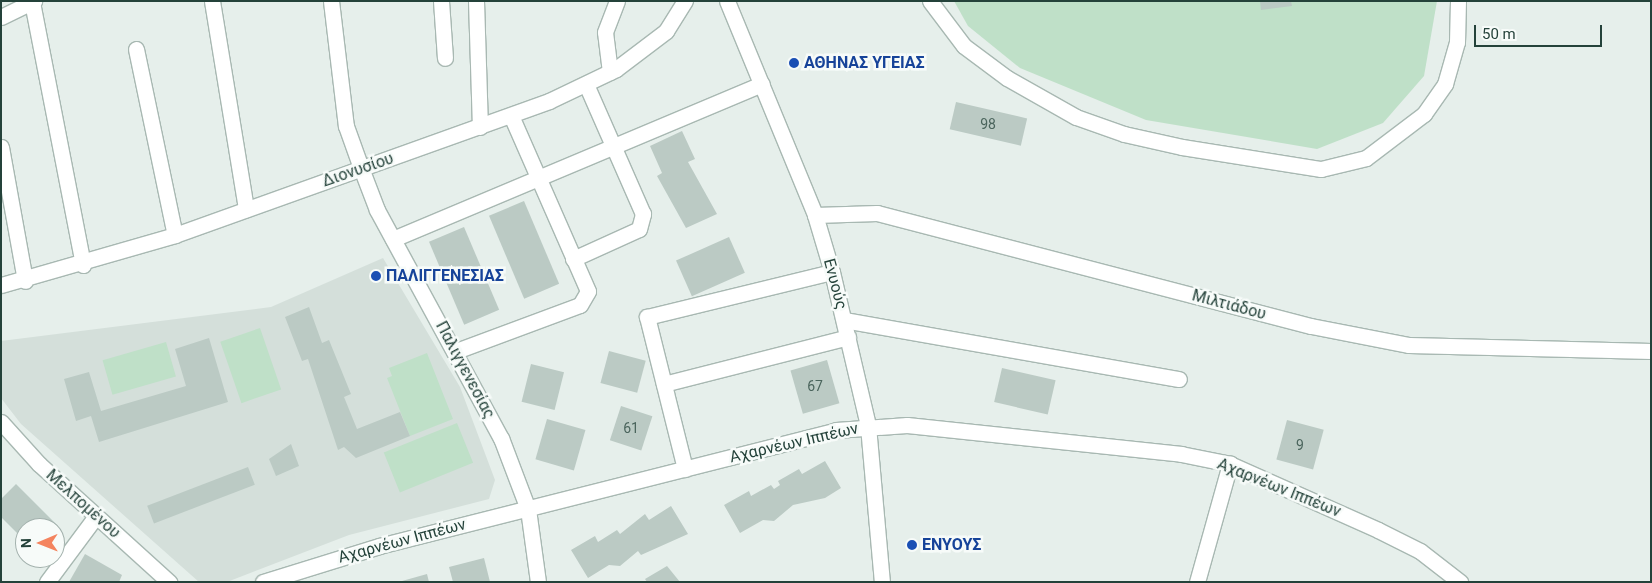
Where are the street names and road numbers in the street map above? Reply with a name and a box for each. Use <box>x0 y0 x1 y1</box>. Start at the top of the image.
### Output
street label: Διονυσίου <box>320 149 396 191</box>
street label: Ενυούς <box>819 256 851 312</box>
street label: Μιλτιάδου <box>1190 286 1268 324</box>
street label: Παλιγγενεσίας <box>431 318 499 422</box>
street label: Αχαρνέων Ιππέων <box>728 419 860 467</box>
street label: Αχαρνέων Ιππέων <box>1214 454 1344 522</box>
street label: Μελπομένου <box>42 466 124 542</box>
street label: Αχαρνέων Ιππέων <box>336 515 468 567</box>

